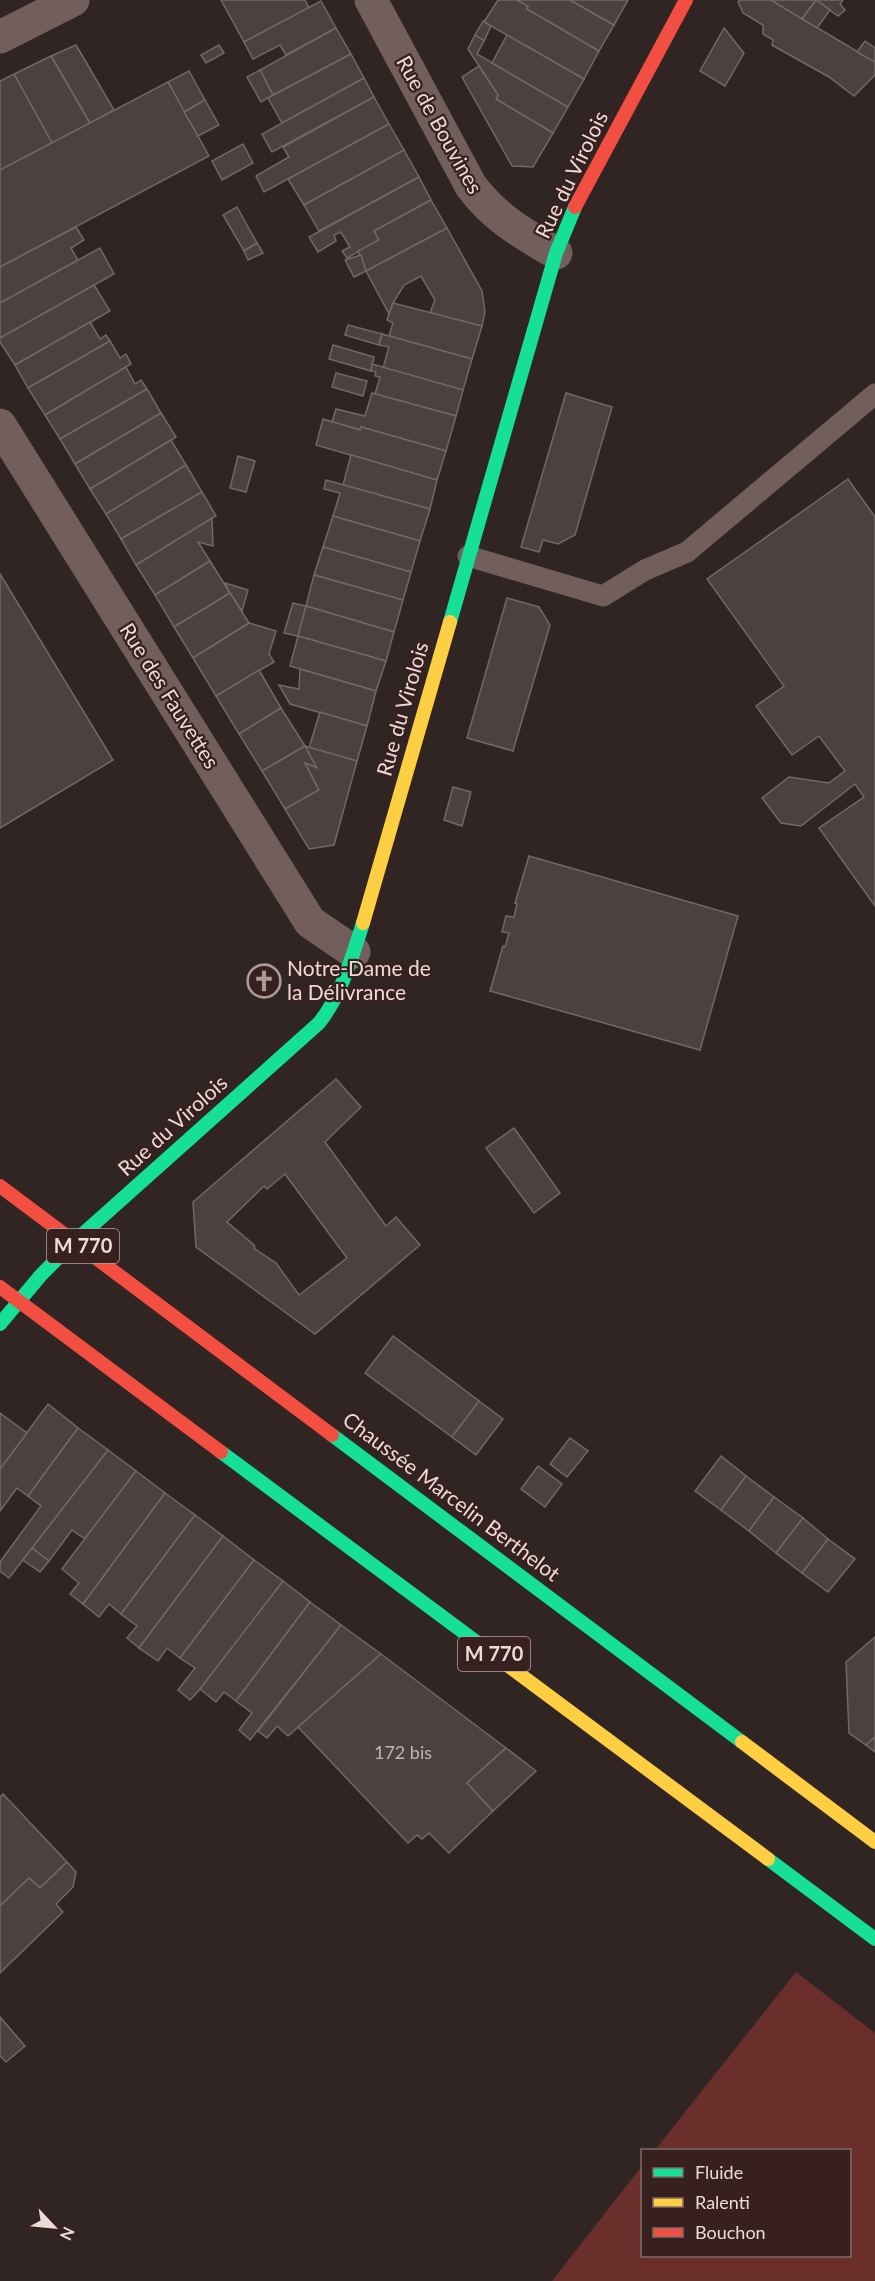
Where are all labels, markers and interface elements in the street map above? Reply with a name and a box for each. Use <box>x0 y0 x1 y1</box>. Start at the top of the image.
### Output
street label: Rue de Bouvines <box>392 51 489 198</box>
street label: Rue du Virolois <box>529 107 612 242</box>
street label: Rue des Fauvettes <box>115 618 225 773</box>
street label: Rue du Virolois <box>370 639 433 779</box>
place label: Notre-Dame de la Délivrance <box>287 955 431 1004</box>
church icon: Notre-Dame de la Délivrance <box>246 963 282 999</box>
street label: Rue du Virolois <box>112 1069 232 1180</box>
road number: M 770 <box>47 1229 119 1263</box>
street label: Chaussée Marcelin Berthelot <box>338 1406 566 1586</box>
road number: M 770 <box>458 1637 530 1671</box>
house number: 172 bis <box>374 1741 432 1763</box>
legend <box>641 2149 851 2257</box>
text: Fluide <box>695 2161 743 2183</box>
text: Ralenti <box>695 2191 750 2213</box>
north arrow <box>24 2197 84 2257</box>
text: Bouchon <box>695 2221 766 2243</box>
text: N <box>57 2224 79 2243</box>

